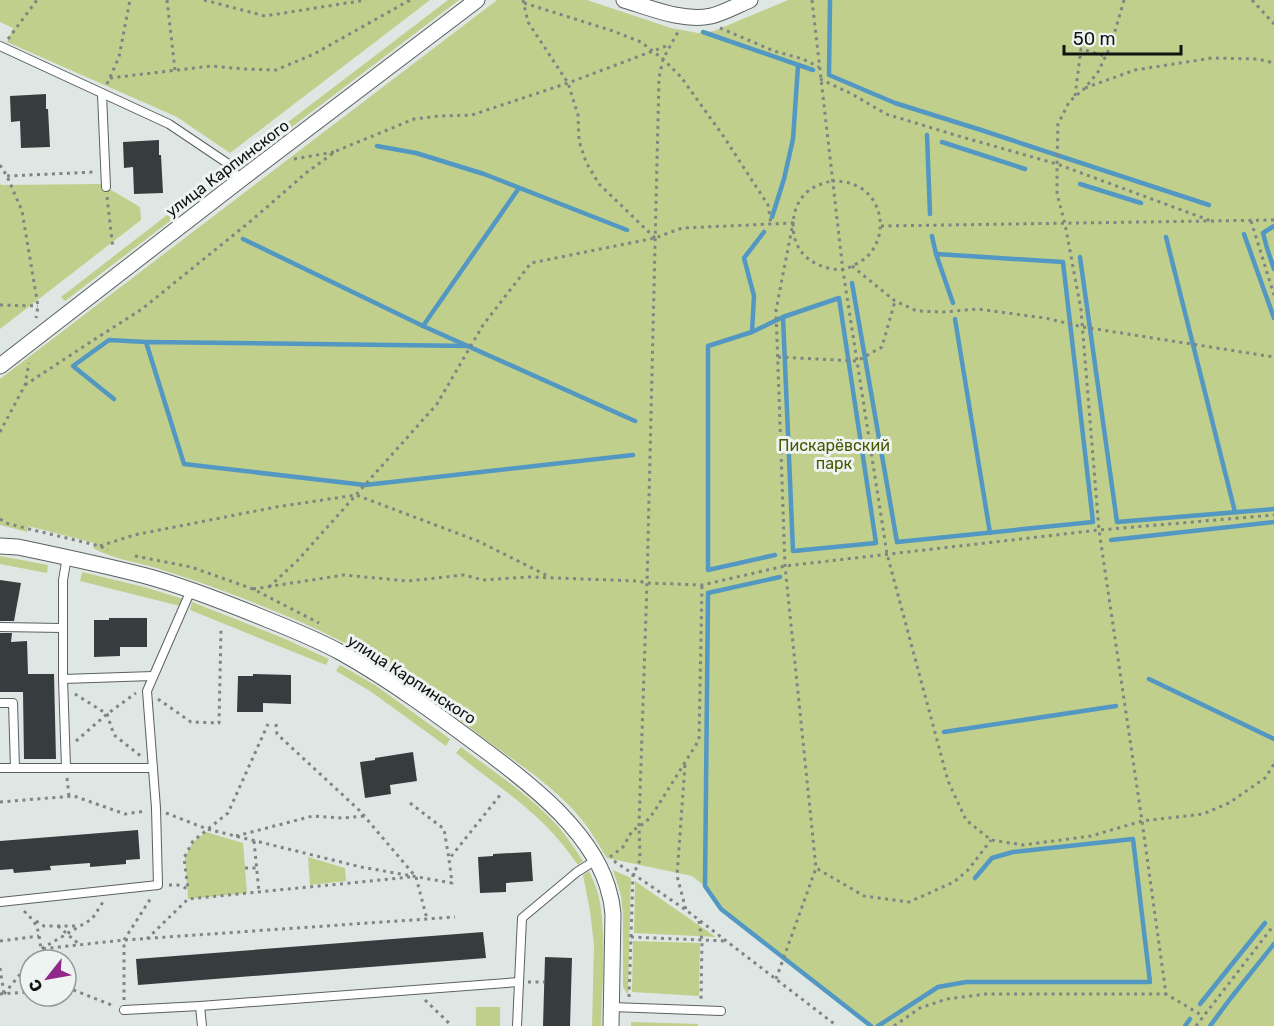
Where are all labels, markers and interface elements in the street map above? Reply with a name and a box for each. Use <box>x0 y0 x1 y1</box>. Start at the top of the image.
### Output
scale bar <box>1064 18 1181 56</box>
text: 50 m <box>1073 28 1116 50</box>
street label: улица Карпинского <box>162 116 293 221</box>
park label: Пискарёвский парк <box>778 436 890 473</box>
street label: улица Карпинского <box>344 631 480 728</box>
north arrow <box>18 948 78 1008</box>
text: С <box>25 976 47 995</box>

